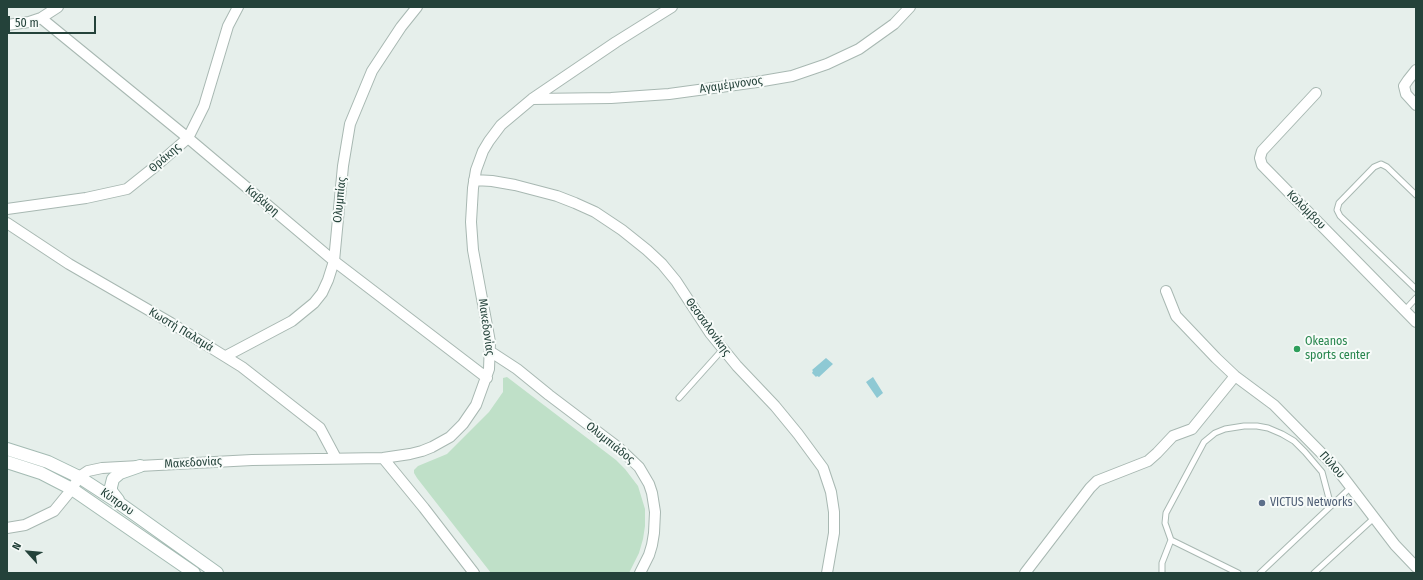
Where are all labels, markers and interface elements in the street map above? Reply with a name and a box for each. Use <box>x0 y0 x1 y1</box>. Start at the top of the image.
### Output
scale bar <box>10 8 98 34</box>
text: 50 m <box>15 16 39 30</box>
street label: Αγαμέμνονος <box>698 73 764 97</box>
street label: Θράκης <box>146 140 184 176</box>
street label: Ολυμπίας <box>330 176 350 224</box>
street label: Καβάφη <box>242 183 282 219</box>
street label: Κολόμβου <box>1284 188 1328 232</box>
street label: Θεσσαλονίκης <box>682 295 734 359</box>
street label: Μακεδονίας <box>475 297 497 357</box>
street label: Κωστή Παλαμά <box>146 305 216 355</box>
place label: Okeanos sports center <box>1305 335 1370 363</box>
marker: Okeanos sports center <box>1292 344 1302 354</box>
street label: Ολυμπιάδος <box>583 419 637 467</box>
street label: Πύλου <box>1316 449 1348 481</box>
street label: Μακεδονίας <box>164 454 222 472</box>
street label: Κύπρου <box>98 485 136 519</box>
place label: VICTUS Networks <box>1270 496 1353 510</box>
marker: VICTUS Networks <box>1257 498 1267 508</box>
north arrow <box>8 532 48 572</box>
text: N <box>10 540 24 552</box>

